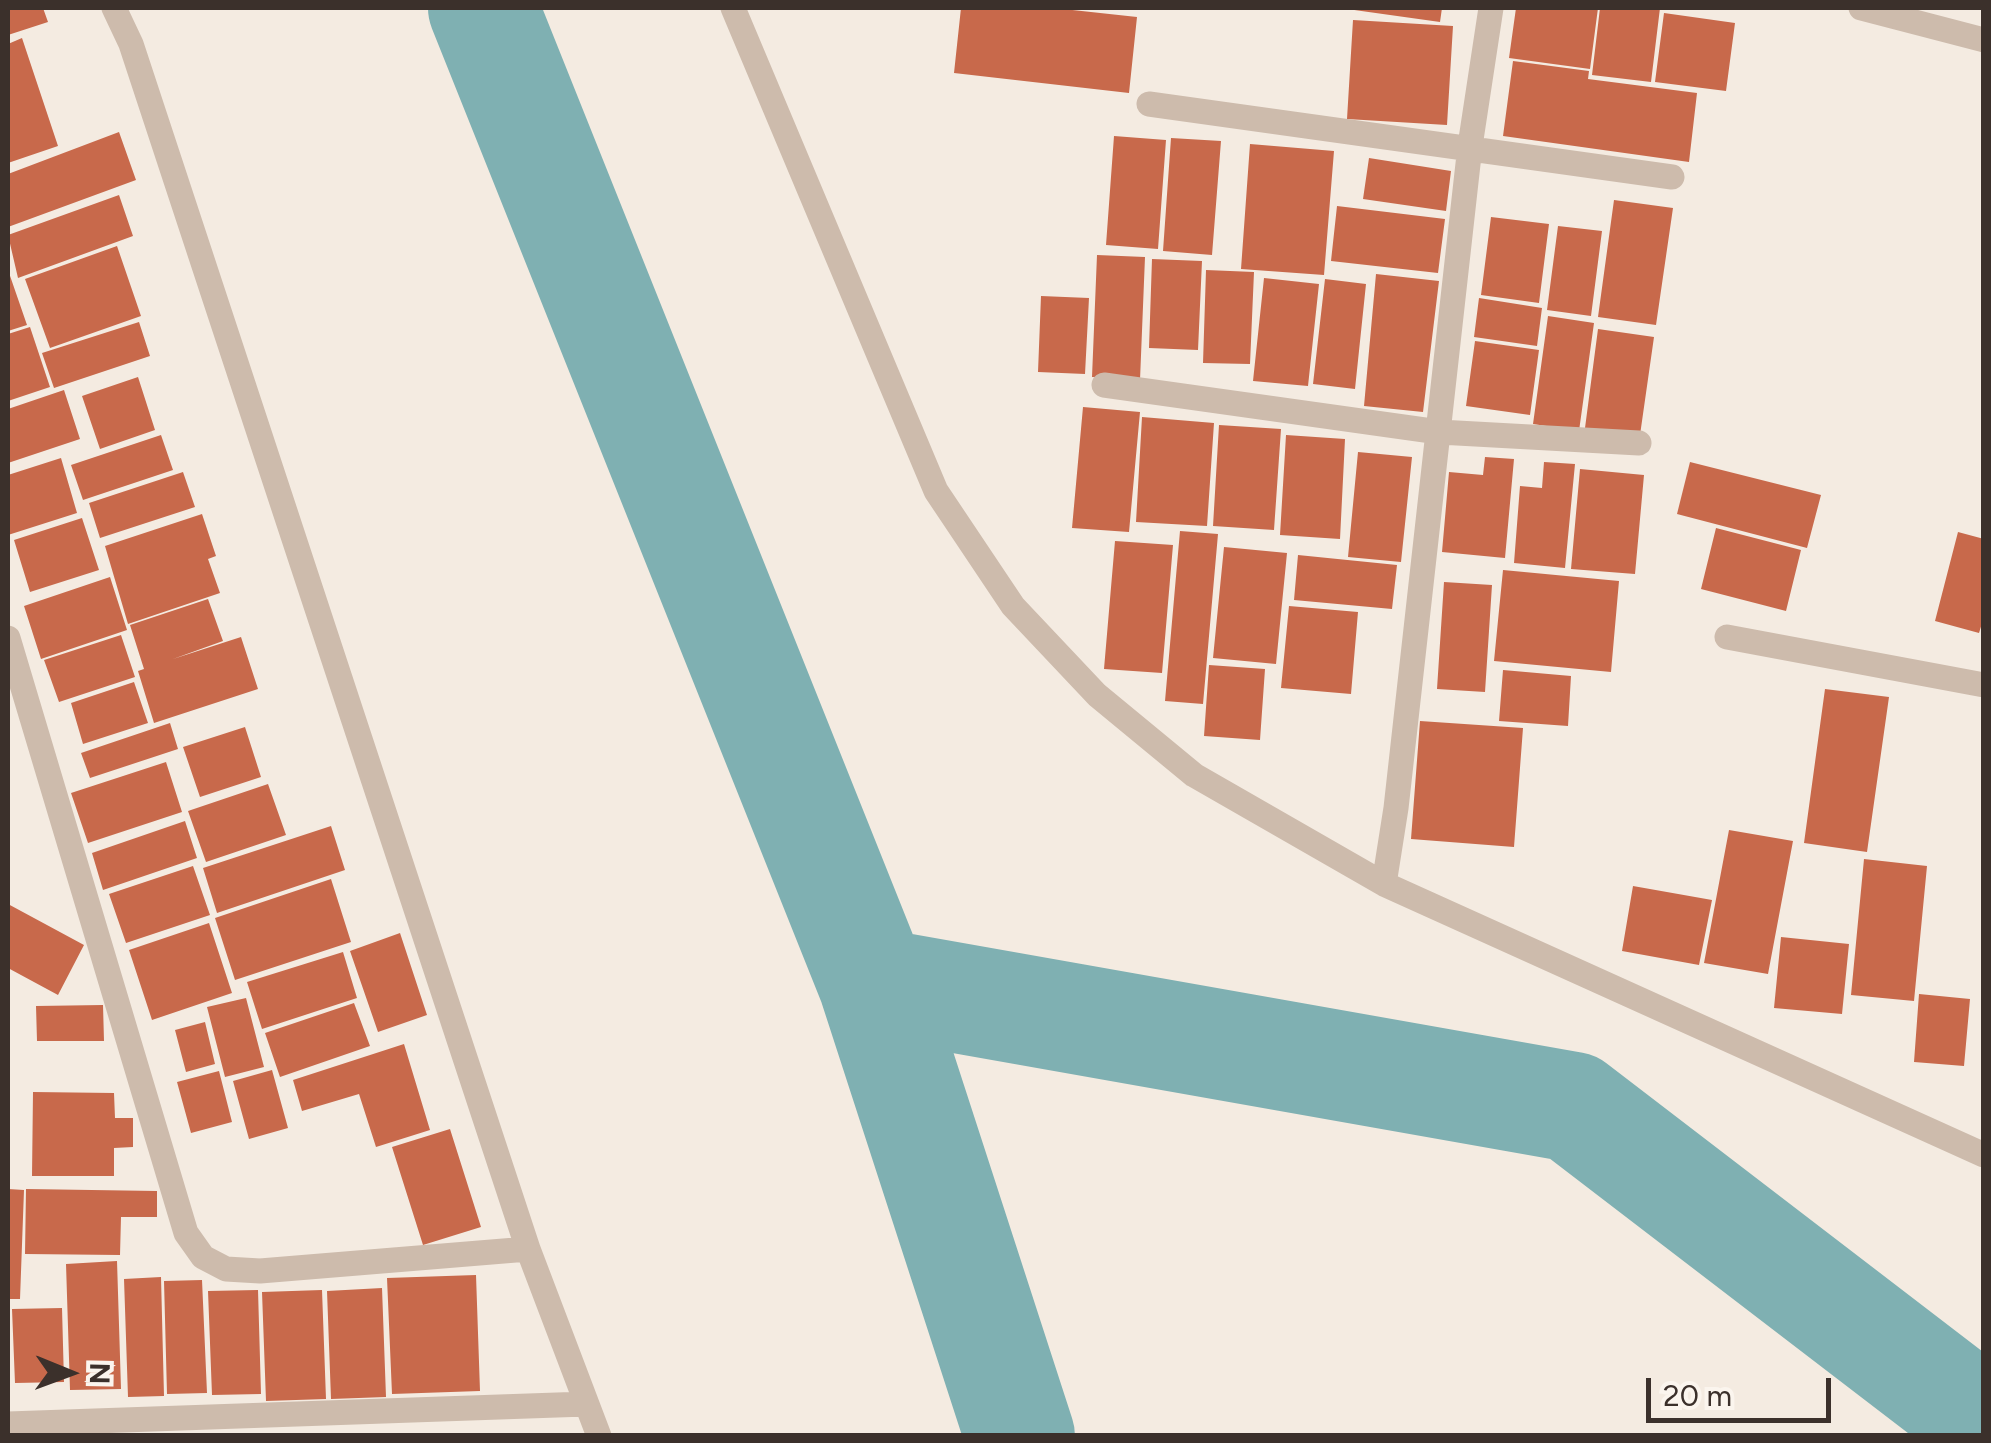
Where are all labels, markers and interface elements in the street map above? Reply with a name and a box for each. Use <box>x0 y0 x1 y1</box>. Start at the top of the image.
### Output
north arrow <box>20 1323 120 1423</box>
scale bar <box>1651 1358 1836 1420</box>
text: N <box>83 1362 117 1385</box>
text: 20 m <box>1663 1377 1732 1414</box>

